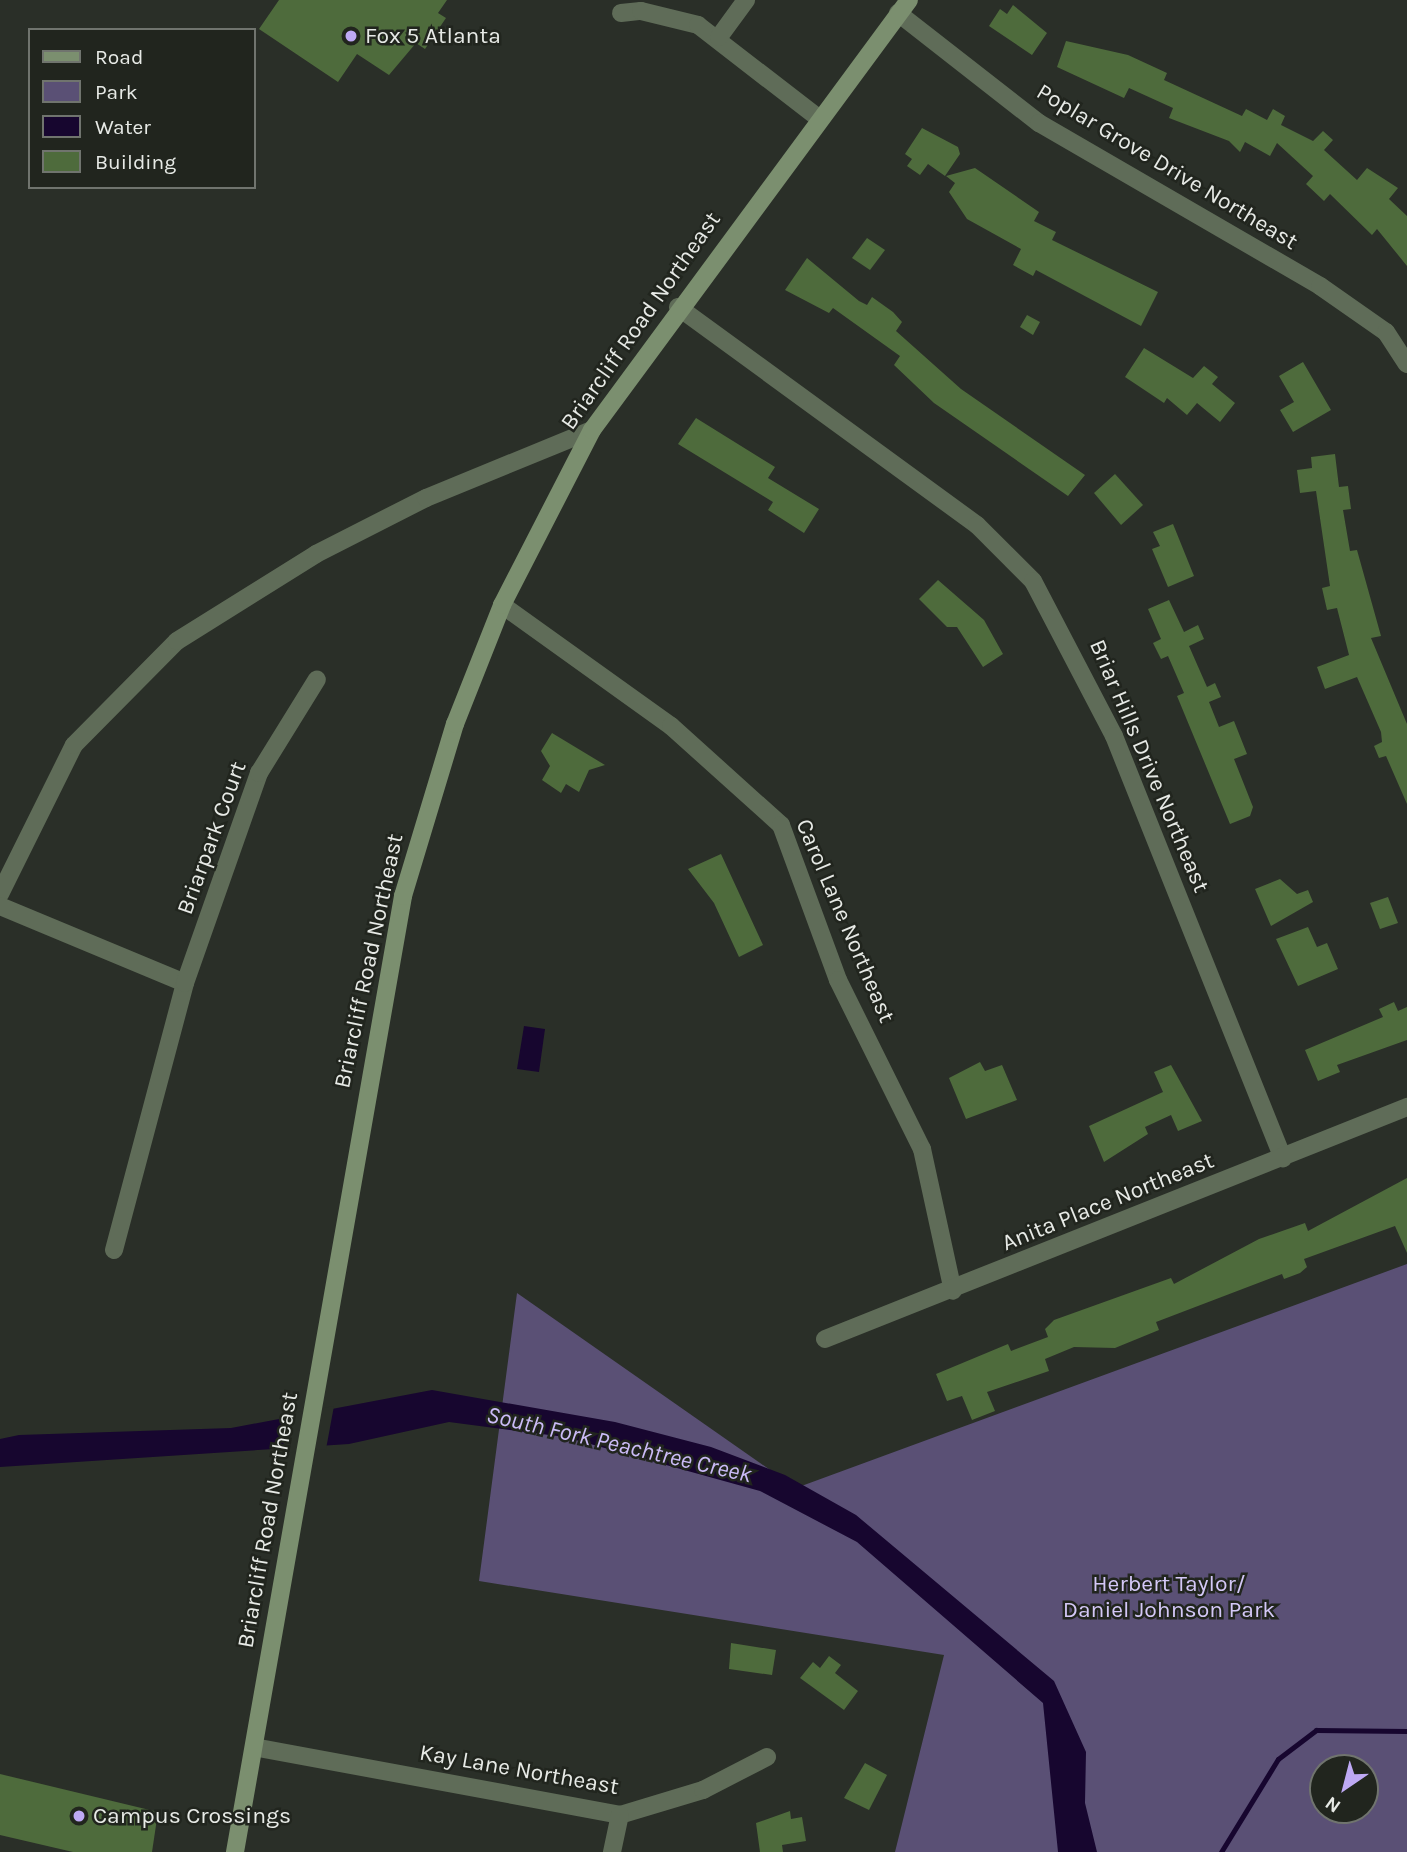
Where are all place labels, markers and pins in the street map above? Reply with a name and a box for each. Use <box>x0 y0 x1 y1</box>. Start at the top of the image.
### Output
place label: Fox 5 Atlanta <box>365 22 501 50</box>
marker: Fox 5 Atlanta <box>343 28 359 44</box>
place label: Campus Crossings <box>93 1802 291 1830</box>
marker: Campus Crossings <box>71 1808 87 1824</box>

